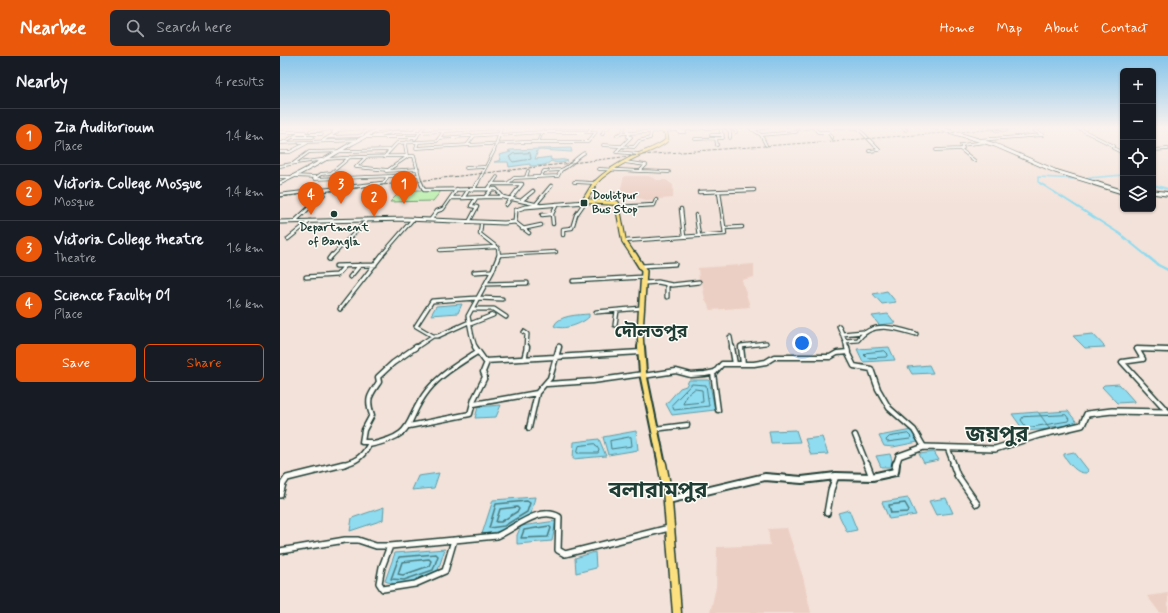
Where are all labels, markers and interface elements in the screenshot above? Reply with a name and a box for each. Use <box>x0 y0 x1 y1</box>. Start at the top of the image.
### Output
search box <box>110 10 390 46</box>
text: Nearbee <box>20 16 86 41</box>
icon: search <box>124 17 146 39</box>
text: Search here <box>156 18 232 38</box>
text: Home <box>940 19 974 37</box>
text: Map <box>996 19 1022 37</box>
text: About <box>1044 19 1079 37</box>
text: Contact <box>1101 19 1148 37</box>
map controls <box>1120 68 1156 212</box>
button: + <box>1120 68 1156 104</box>
text: Nearby <box>16 71 68 93</box>
text: 4 results <box>215 74 264 91</box>
button: − <box>1120 104 1156 140</box>
text: Zia Auditorioum <box>54 118 154 138</box>
text: 1 <box>26 128 32 145</box>
text: 1.4 km <box>225 128 264 145</box>
text: Place <box>54 138 83 155</box>
button: locate <box>1120 140 1156 176</box>
pin: 3 <box>328 171 354 204</box>
pin: 1 <box>391 171 417 204</box>
text: Victoria College Mosque <box>54 174 202 194</box>
button: layers <box>1120 176 1156 212</box>
pin: 4 <box>298 182 324 215</box>
text: 2 <box>26 184 32 201</box>
text: 1.4 km <box>225 184 264 201</box>
pin: 2 <box>361 184 387 217</box>
place label: Doulotpur Bus Stop <box>592 188 639 218</box>
text: Mosque <box>54 194 95 211</box>
marker: Doulotpur Bus Stop <box>579 198 589 208</box>
marker: Department of Bangla <box>329 209 339 219</box>
place label: Department of Bangla <box>299 220 370 250</box>
text: Victoria College theatre <box>54 230 204 250</box>
text: 3 <box>26 240 32 257</box>
text: 1.6 km <box>226 240 264 257</box>
text: Theatre <box>54 250 96 267</box>
text: Science Faculty 01 <box>54 286 170 306</box>
text: 4 <box>25 296 33 313</box>
text: 1.6 km <box>226 296 264 313</box>
text: Place <box>54 306 83 323</box>
district label: দৌলতপুর <box>615 320 689 344</box>
your location <box>792 333 812 353</box>
button: Save <box>16 344 136 382</box>
button: Share <box>144 344 264 382</box>
district label: জয়পুর <box>965 421 1029 449</box>
district label: বলারামপুর <box>608 477 708 505</box>

